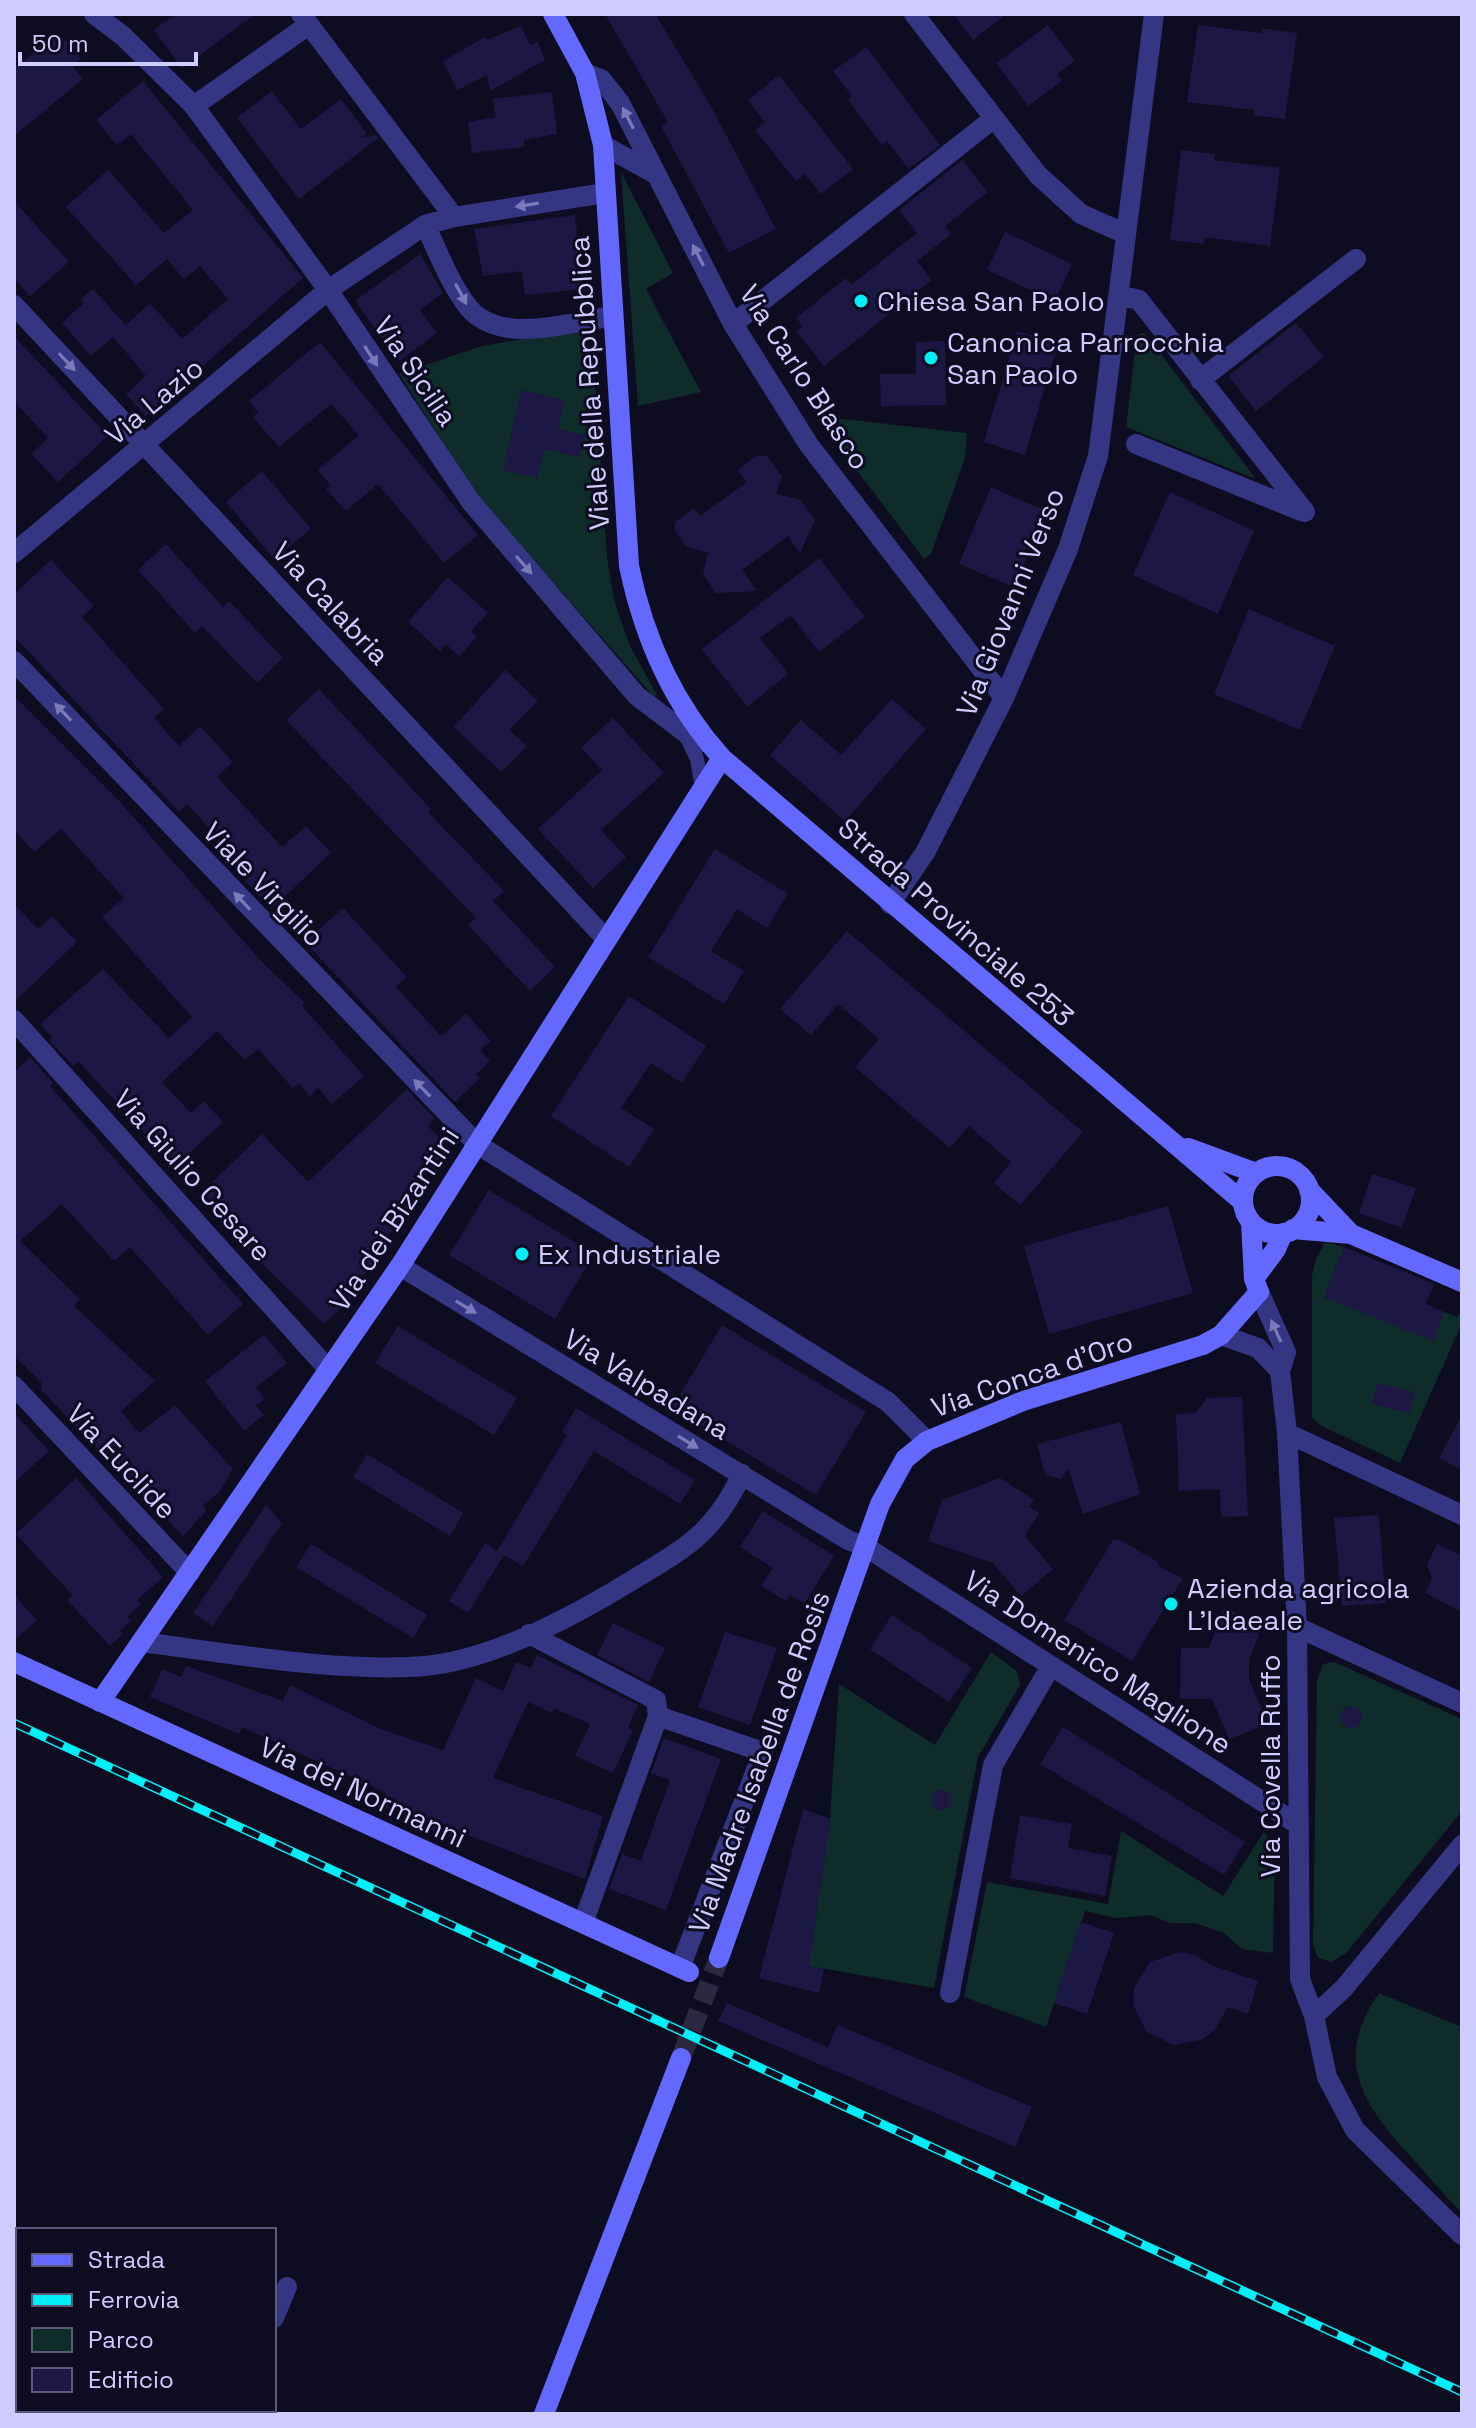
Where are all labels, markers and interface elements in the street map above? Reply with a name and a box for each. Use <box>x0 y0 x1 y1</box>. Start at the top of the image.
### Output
scale bar <box>20 16 196 66</box>
text: 50 m <box>32 28 89 59</box>
one-way arrow <box>621 107 635 129</box>
one-way arrow <box>515 199 540 212</box>
street label: Viale della Repubblica <box>561 235 617 531</box>
one-way arrow <box>691 243 704 266</box>
street label: Via Carlo Blasco <box>732 278 878 476</box>
one-way arrow <box>454 283 468 305</box>
place label: Chiesa San Paolo <box>877 283 1105 319</box>
marker: Chiesa San Paolo <box>852 292 870 310</box>
street label: Via Sicilia <box>366 309 466 433</box>
place label: Canonica Parrocchia San Paolo <box>947 324 1224 392</box>
one-way arrow <box>363 345 378 366</box>
street label: Via Lazio <box>97 349 211 453</box>
marker: Canonica Parrocchia San Paolo <box>922 349 940 367</box>
one-way arrow <box>58 352 76 371</box>
street label: Via Giovanni Verso <box>948 482 1072 722</box>
street label: Via Calabria <box>265 534 397 672</box>
one-way arrow <box>515 555 532 575</box>
one-way arrow <box>54 703 72 722</box>
street label: Strada Provinciale 253 <box>831 810 1081 1034</box>
street label: Viale Virgilio <box>195 814 333 954</box>
one-way arrow <box>233 892 251 911</box>
one-way arrow <box>414 1079 432 1098</box>
street label: Via Giulio Cesare <box>106 1081 280 1269</box>
street label: Via dei Bizantini <box>321 1120 467 1318</box>
place label: Ex Industriale <box>538 1236 721 1272</box>
marker: Ex Industriale <box>513 1245 531 1263</box>
one-way arrow <box>455 1299 477 1313</box>
one-way arrow <box>1270 1319 1283 1343</box>
street label: Via Valpadana <box>557 1320 737 1448</box>
street label: Via Conca d'Oro <box>926 1323 1138 1425</box>
street label: Via Euclide <box>59 1396 185 1526</box>
one-way arrow <box>677 1434 699 1448</box>
street label: Via Domenico Maglione <box>957 1562 1239 1762</box>
place label: Azienda agricola L'Idaeale <box>1187 1570 1409 1638</box>
street label: Via Madre Isabella de Rosis <box>680 1586 838 1938</box>
marker: Azienda agricola L'Idaeale <box>1162 1595 1180 1613</box>
street label: Via Covella Ruffo <box>1252 1654 1288 1878</box>
street label: Via dei Normanni <box>254 1728 472 1856</box>
legend <box>16 2228 276 2412</box>
text: Strada <box>88 2244 165 2275</box>
text: Ferrovia <box>88 2284 180 2315</box>
text: Parco <box>88 2324 154 2355</box>
text: Edificio <box>88 2364 174 2395</box>

